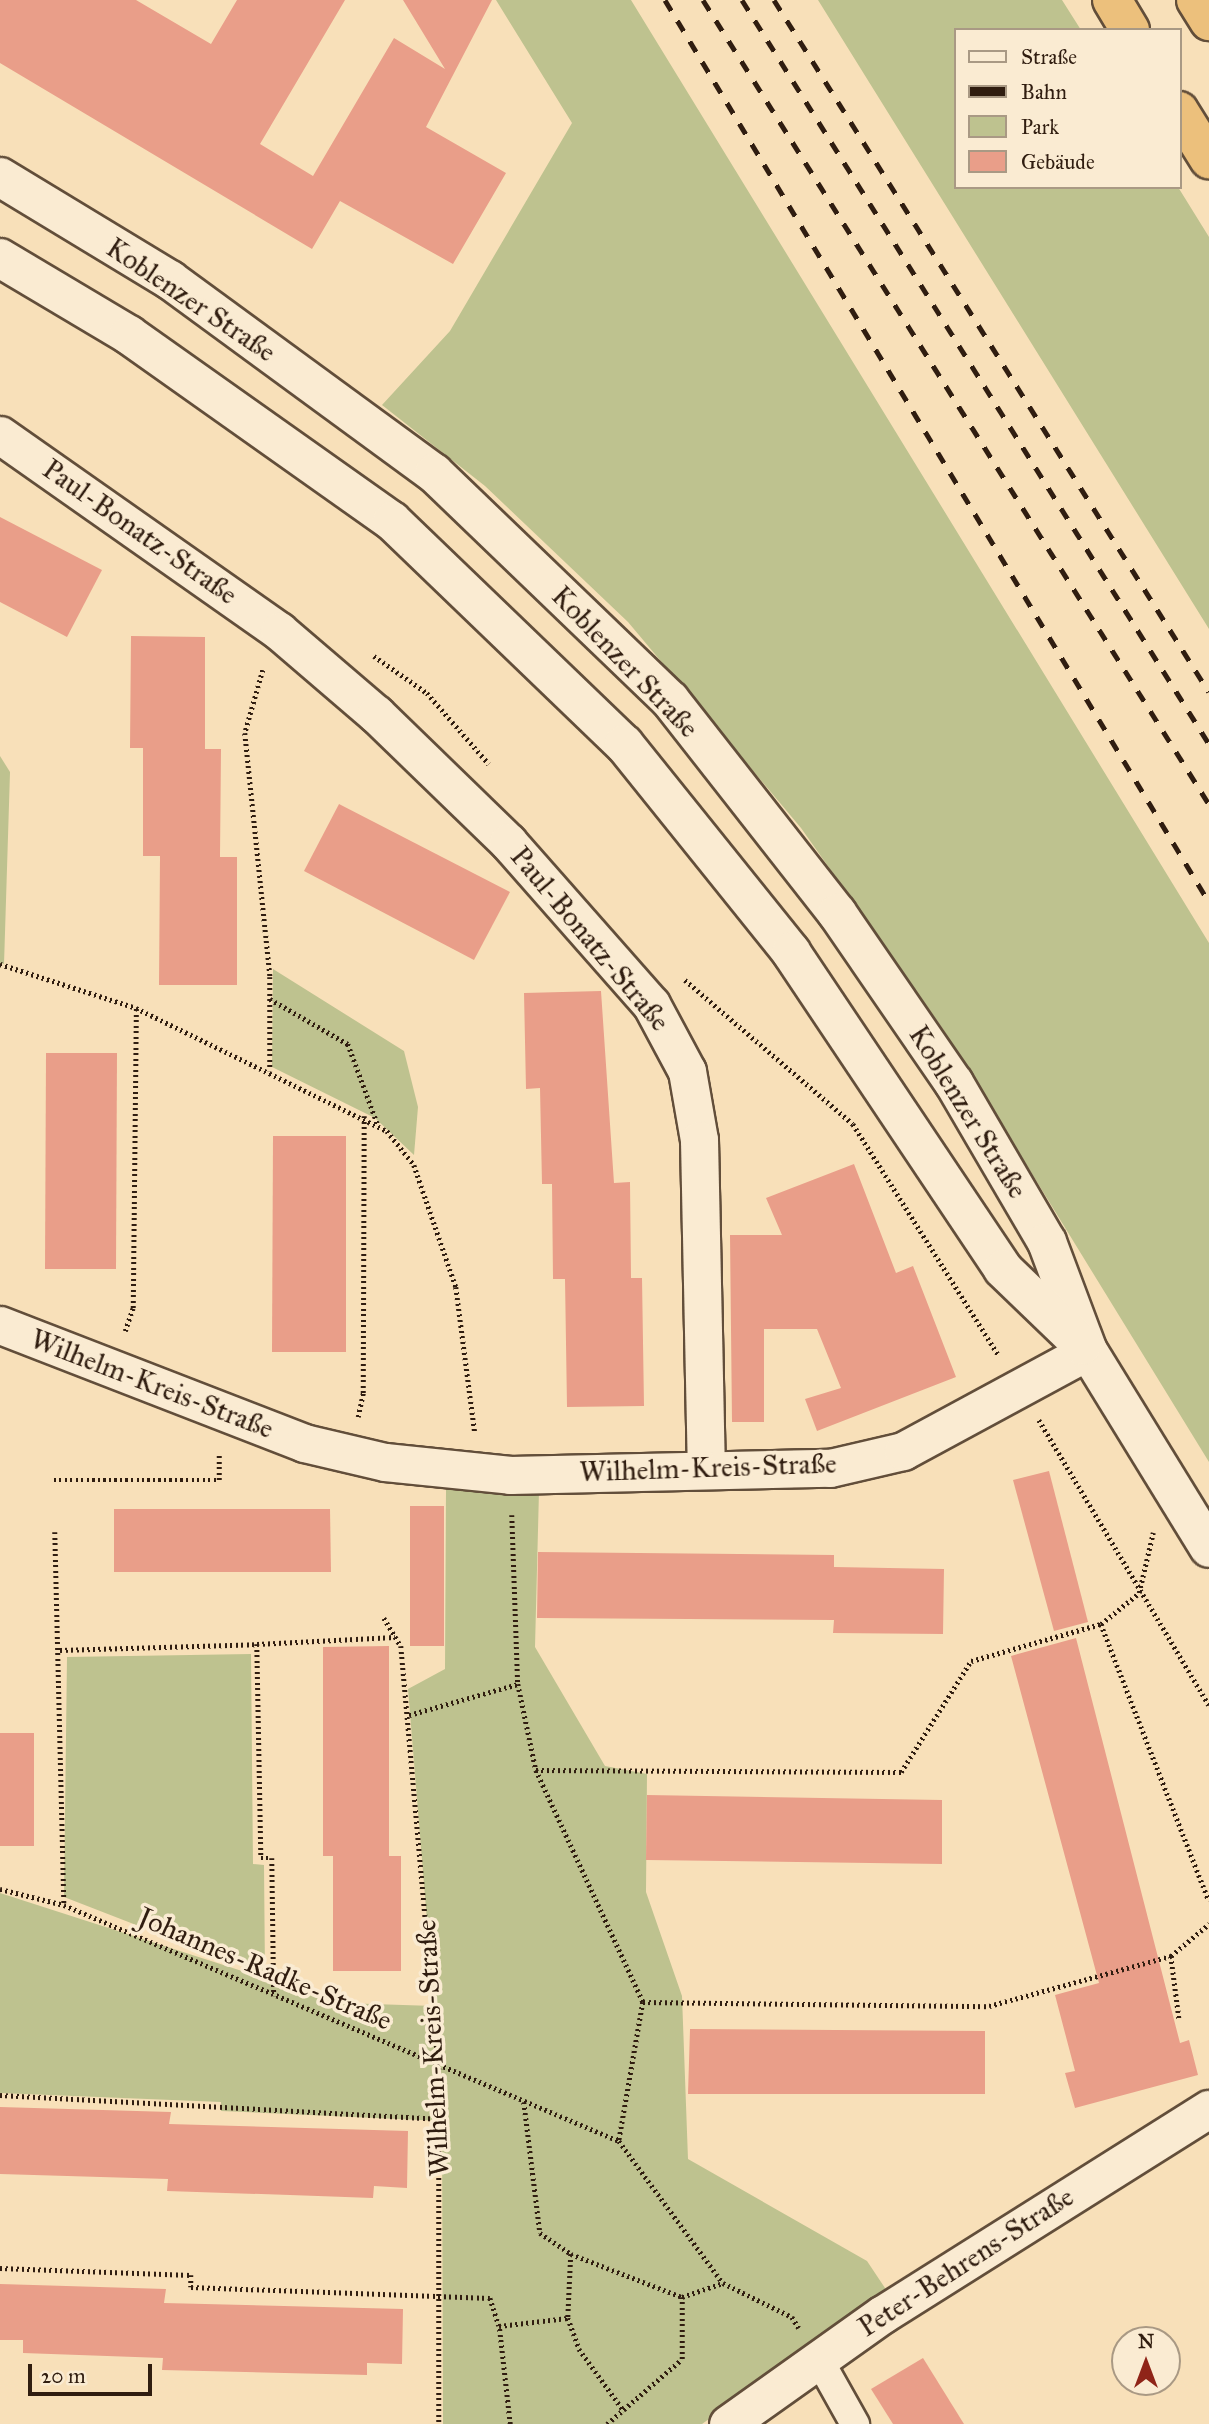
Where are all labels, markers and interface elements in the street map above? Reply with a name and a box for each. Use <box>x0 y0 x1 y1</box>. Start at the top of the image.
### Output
legend <box>954 28 1181 189</box>
text: Straße <box>1021 44 1077 70</box>
text: Bahn <box>1021 79 1067 105</box>
text: Park <box>1021 114 1059 140</box>
text: Gebäude <box>1021 149 1095 175</box>
street label: Koblenzer Straße <box>100 231 282 369</box>
street label: Paul-Bonatz-Straße <box>36 452 244 612</box>
street label: Koblenzer Straße <box>544 579 706 745</box>
street label: Paul-Bonatz-Straße <box>503 840 677 1038</box>
street label: Koblenzer Straße <box>902 1019 1034 1205</box>
street label: Wilhelm-Kreis-Straße <box>26 1322 278 1446</box>
street label: Wilhelm-Kreis-Straße <box>579 1447 837 1489</box>
street label: Johannes-Radke-Straße <box>133 1900 397 2038</box>
street label: Wilhelm-Kreis-Straße <box>409 1919 457 2177</box>
street label: Peter-Behrens-Straße <box>852 2180 1080 2344</box>
north arrow <box>1111 2326 1181 2396</box>
text: N <box>1138 2330 1154 2353</box>
scale bar <box>32 2350 156 2394</box>
text: 20 m <box>41 2363 86 2389</box>

